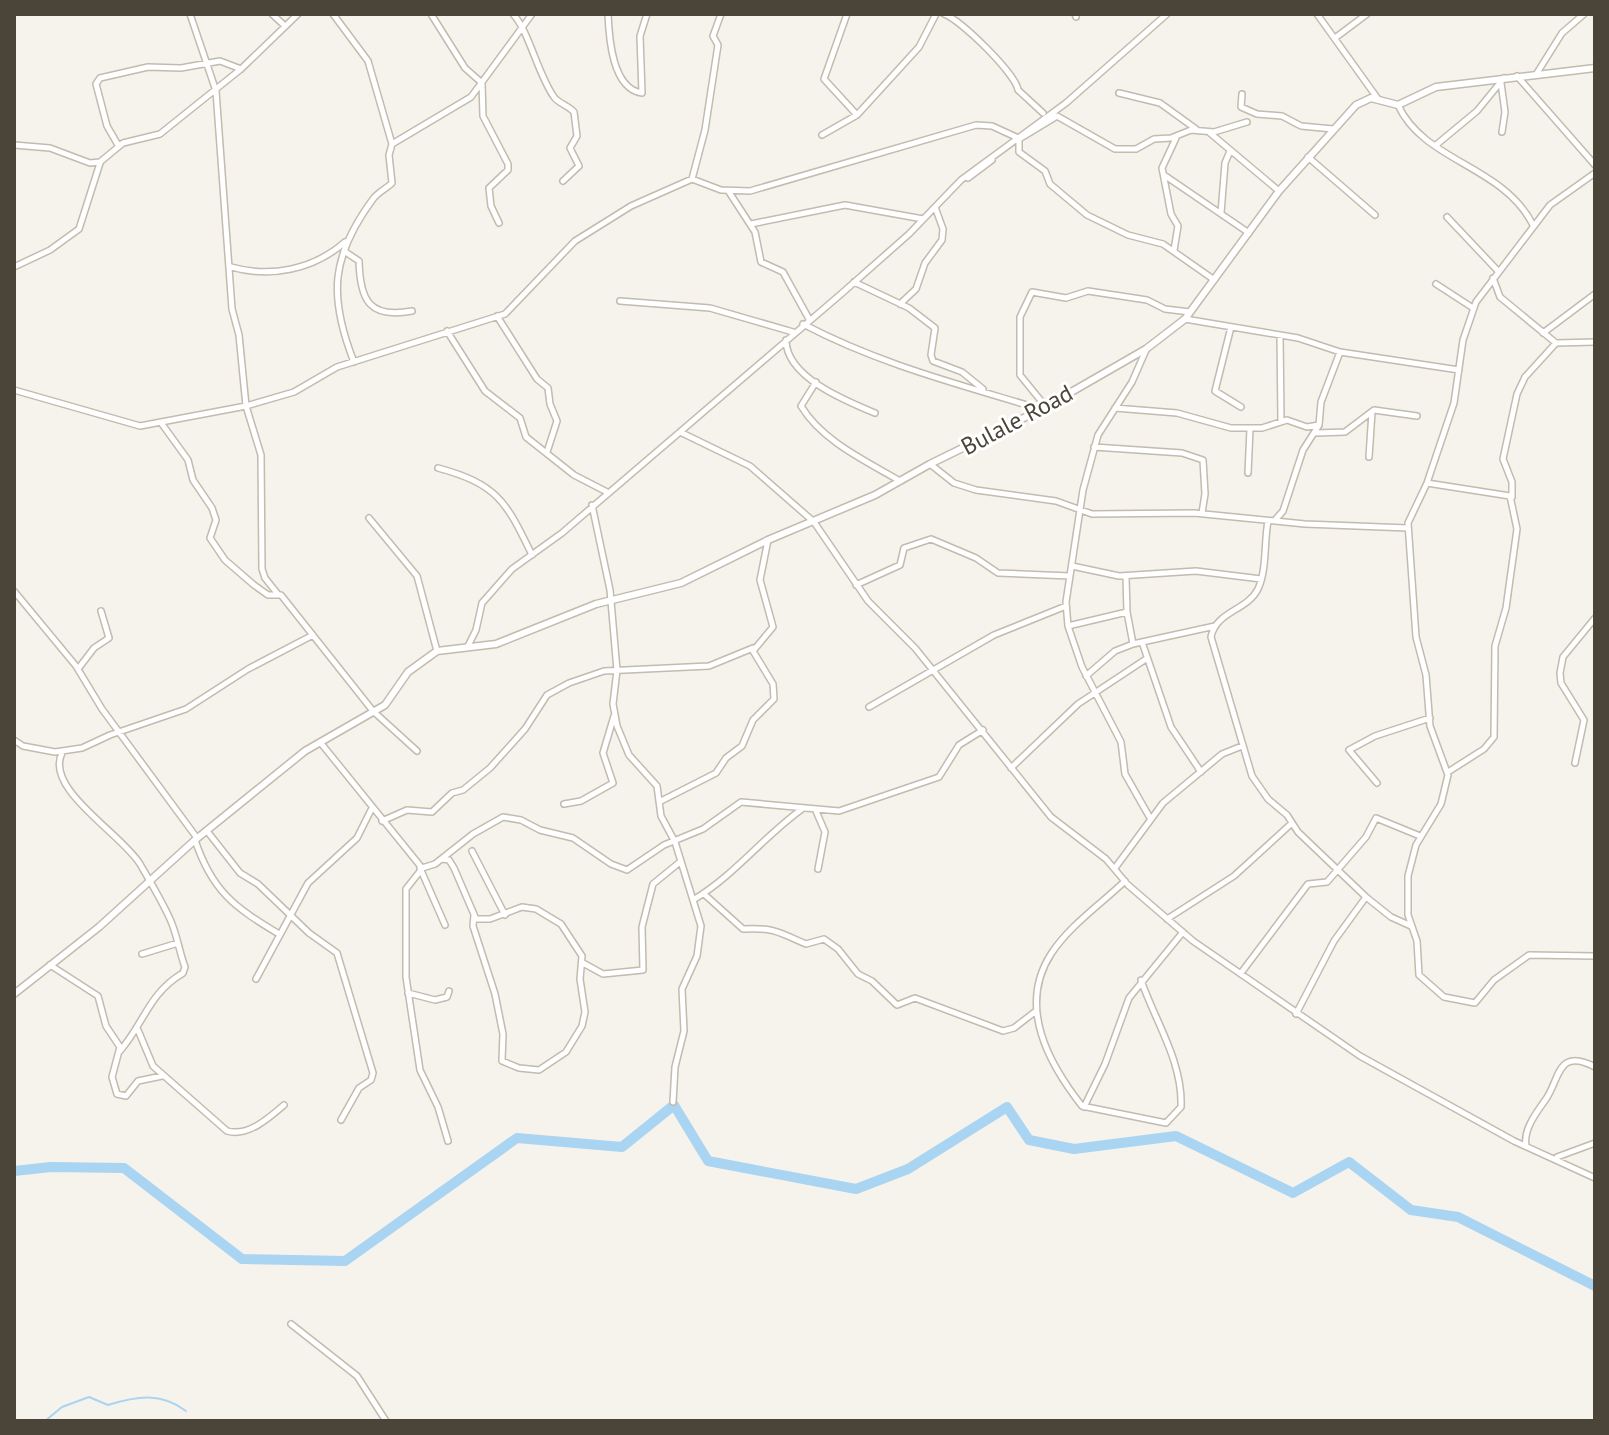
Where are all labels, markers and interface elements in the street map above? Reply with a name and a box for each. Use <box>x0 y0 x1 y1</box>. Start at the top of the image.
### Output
street label: Bulale Road <box>956 377 1078 462</box>

